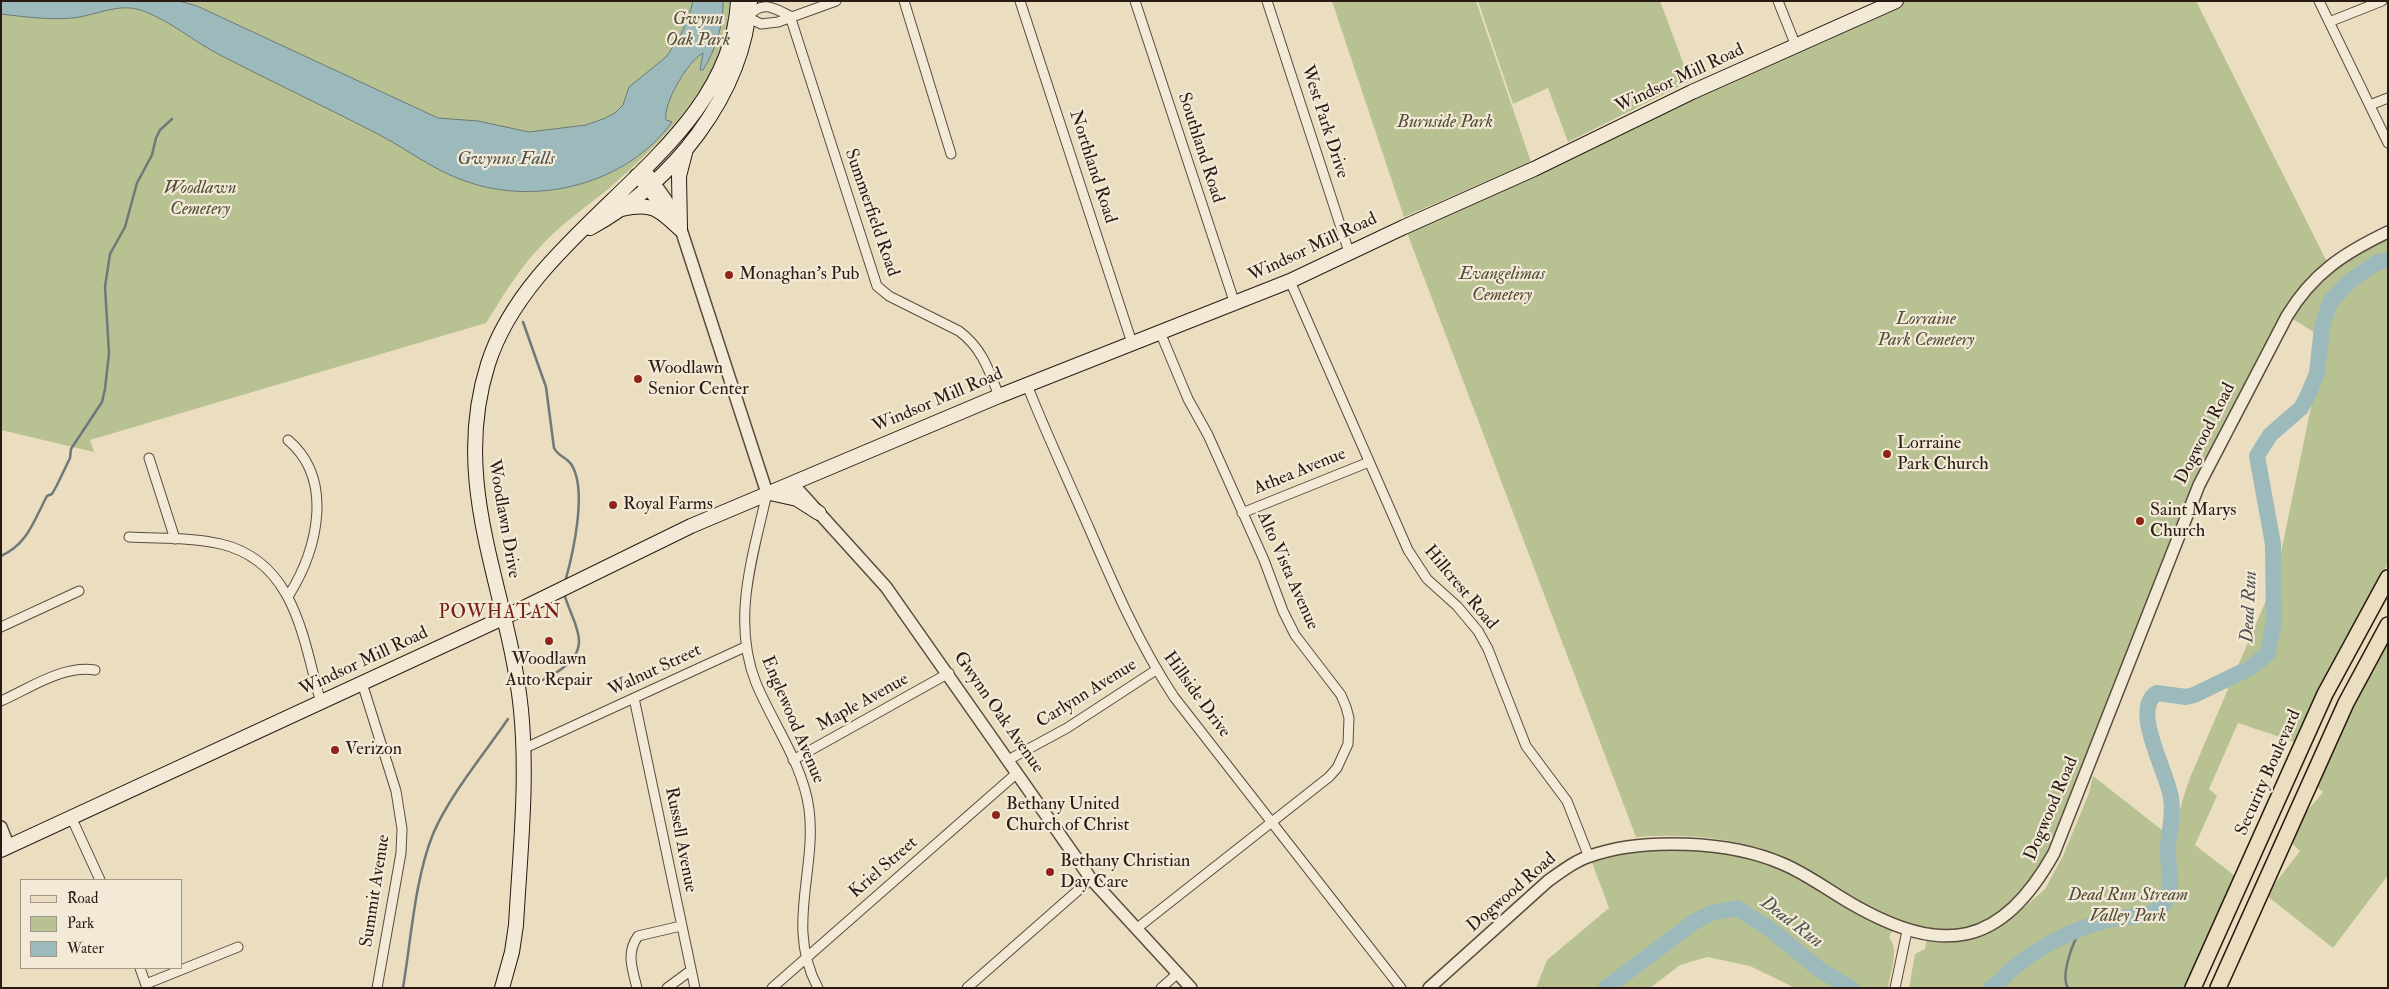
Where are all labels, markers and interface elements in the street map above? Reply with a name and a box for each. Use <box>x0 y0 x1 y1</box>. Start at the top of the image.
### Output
park label: Gwynn Oak Park <box>666 9 730 52</box>
street label: Windsor Mill Road <box>1612 40 1748 118</box>
street label: West Park Drive <box>1296 63 1352 181</box>
street label: Southland Road <box>1172 90 1228 206</box>
street label: Northland Road <box>1064 108 1120 226</box>
park label: Burnside Park <box>1397 112 1493 134</box>
street label: Summerfield Road <box>839 146 903 280</box>
water label: Gwynns Falls <box>457 149 555 171</box>
park label: Woodlawn Cemetery <box>164 178 236 220</box>
street label: Windsor Mill Road <box>1245 209 1381 287</box>
place label: Monaghan's Pub <box>739 264 859 286</box>
park label: Evangelimas Cemetery <box>1459 264 1545 306</box>
marker: Monaghan's Pub <box>723 269 735 281</box>
park label: Lorraine Park Cemetery <box>1877 309 1975 352</box>
place label: Woodlawn Senior Center <box>648 358 749 400</box>
street label: Windsor Mill Road <box>870 364 1006 438</box>
marker: Woodlawn Senior Center <box>632 373 644 385</box>
street label: Dogwood Road <box>2171 380 2241 488</box>
place label: Lorraine Park Church <box>1897 433 1989 476</box>
street label: Athea Avenue <box>1251 444 1349 500</box>
marker: Lorraine Park Church <box>1881 448 1893 460</box>
street label: Woodlawn Drive <box>482 458 524 580</box>
place label: Royal Farms <box>623 494 713 516</box>
marker: Royal Farms <box>607 499 619 511</box>
place label: Saint Marys Church <box>2150 500 2237 542</box>
street label: Alto Vista Avenue <box>1251 509 1323 633</box>
marker: Saint Marys Church <box>2134 515 2146 527</box>
street label: Hillcrest Road <box>1418 541 1502 635</box>
water label: Dead Run <box>2237 570 2263 644</box>
district label: POWHATAN <box>438 603 562 625</box>
street label: Windsor Mill Road <box>296 623 432 701</box>
marker: Woodlawn Auto Repair <box>543 635 555 647</box>
street label: Walnut Street <box>605 640 705 702</box>
street label: Gwynn Oak Avenue <box>948 648 1048 778</box>
street label: Hillside Drive <box>1158 648 1234 742</box>
place label: Woodlawn Auto Repair <box>505 649 593 692</box>
street label: Englewood Avenue <box>755 653 829 787</box>
street label: Carlynn Avenue <box>1033 655 1141 733</box>
street label: Maple Avenue <box>813 669 913 737</box>
street label: Security Boulevard <box>2232 707 2306 839</box>
place label: Verizon <box>345 739 402 761</box>
marker: Verizon <box>329 744 341 756</box>
street label: Dogwood Road <box>2020 754 2084 864</box>
street label: Russell Avenue <box>659 785 701 895</box>
place label: Bethany United Church of Christ <box>1006 794 1129 836</box>
marker: Bethany United Church of Christ <box>990 809 1002 821</box>
street label: Summit Avenue <box>356 833 396 949</box>
street label: Kriel Street <box>845 833 923 903</box>
street label: Dogwood Road <box>1463 849 1561 937</box>
place label: Bethany Christian Day Care <box>1060 851 1190 894</box>
marker: Bethany Christian Day Care <box>1044 866 1056 878</box>
legend <box>20 879 182 969</box>
park label: Dead Run Stream Valley Park <box>2068 885 2188 928</box>
text: Road <box>67 889 98 908</box>
water label: Dead Run <box>1755 892 1827 954</box>
text: Park <box>67 914 94 933</box>
text: Water <box>67 939 104 958</box>

